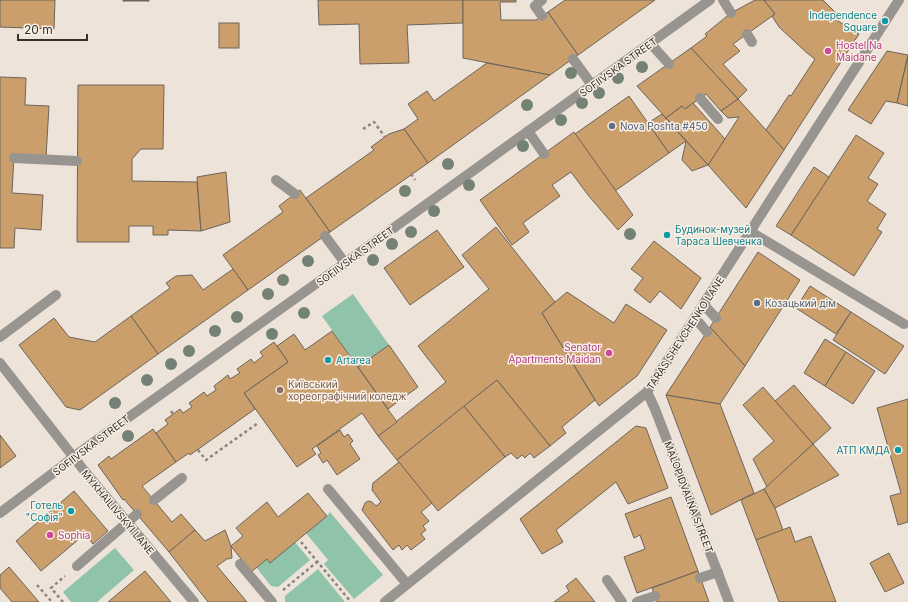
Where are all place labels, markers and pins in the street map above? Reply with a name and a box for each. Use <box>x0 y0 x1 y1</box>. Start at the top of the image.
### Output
place label: Independence Square <box>809 9 877 33</box>
marker: Independence Square <box>880 16 890 26</box>
place label: Hostel Na Maidane <box>836 39 882 63</box>
marker: Hostel Na Maidane <box>823 46 833 56</box>
place label: Nova Poshta #450 <box>620 120 708 132</box>
marker: Nova Poshta #450 <box>607 121 617 131</box>
place label: Будинок-музей Тараса Шевченка <box>675 223 762 247</box>
marker: Будинок-музей Тараса Шевченка <box>662 230 672 240</box>
place label: Козацький дім <box>765 297 836 309</box>
marker: Козацький дім <box>752 298 762 308</box>
place label: Senator Apartments Maidan <box>509 341 601 365</box>
marker: Senator Apartments Maidan <box>604 348 614 358</box>
place label: Artarea <box>336 354 371 366</box>
marker: Artarea <box>323 355 333 365</box>
place label: Київський хореографічний коледж <box>288 378 406 402</box>
marker: Київський хореографічний коледж <box>275 385 285 395</box>
place label: АТП КМДА <box>836 444 890 456</box>
marker: АТП КМДА <box>893 445 903 455</box>
place label: Готель "Софія" <box>26 499 63 523</box>
marker: Готель "Софія" <box>66 506 76 516</box>
place label: Sophia <box>58 529 91 541</box>
marker: Sophia <box>45 530 55 540</box>

